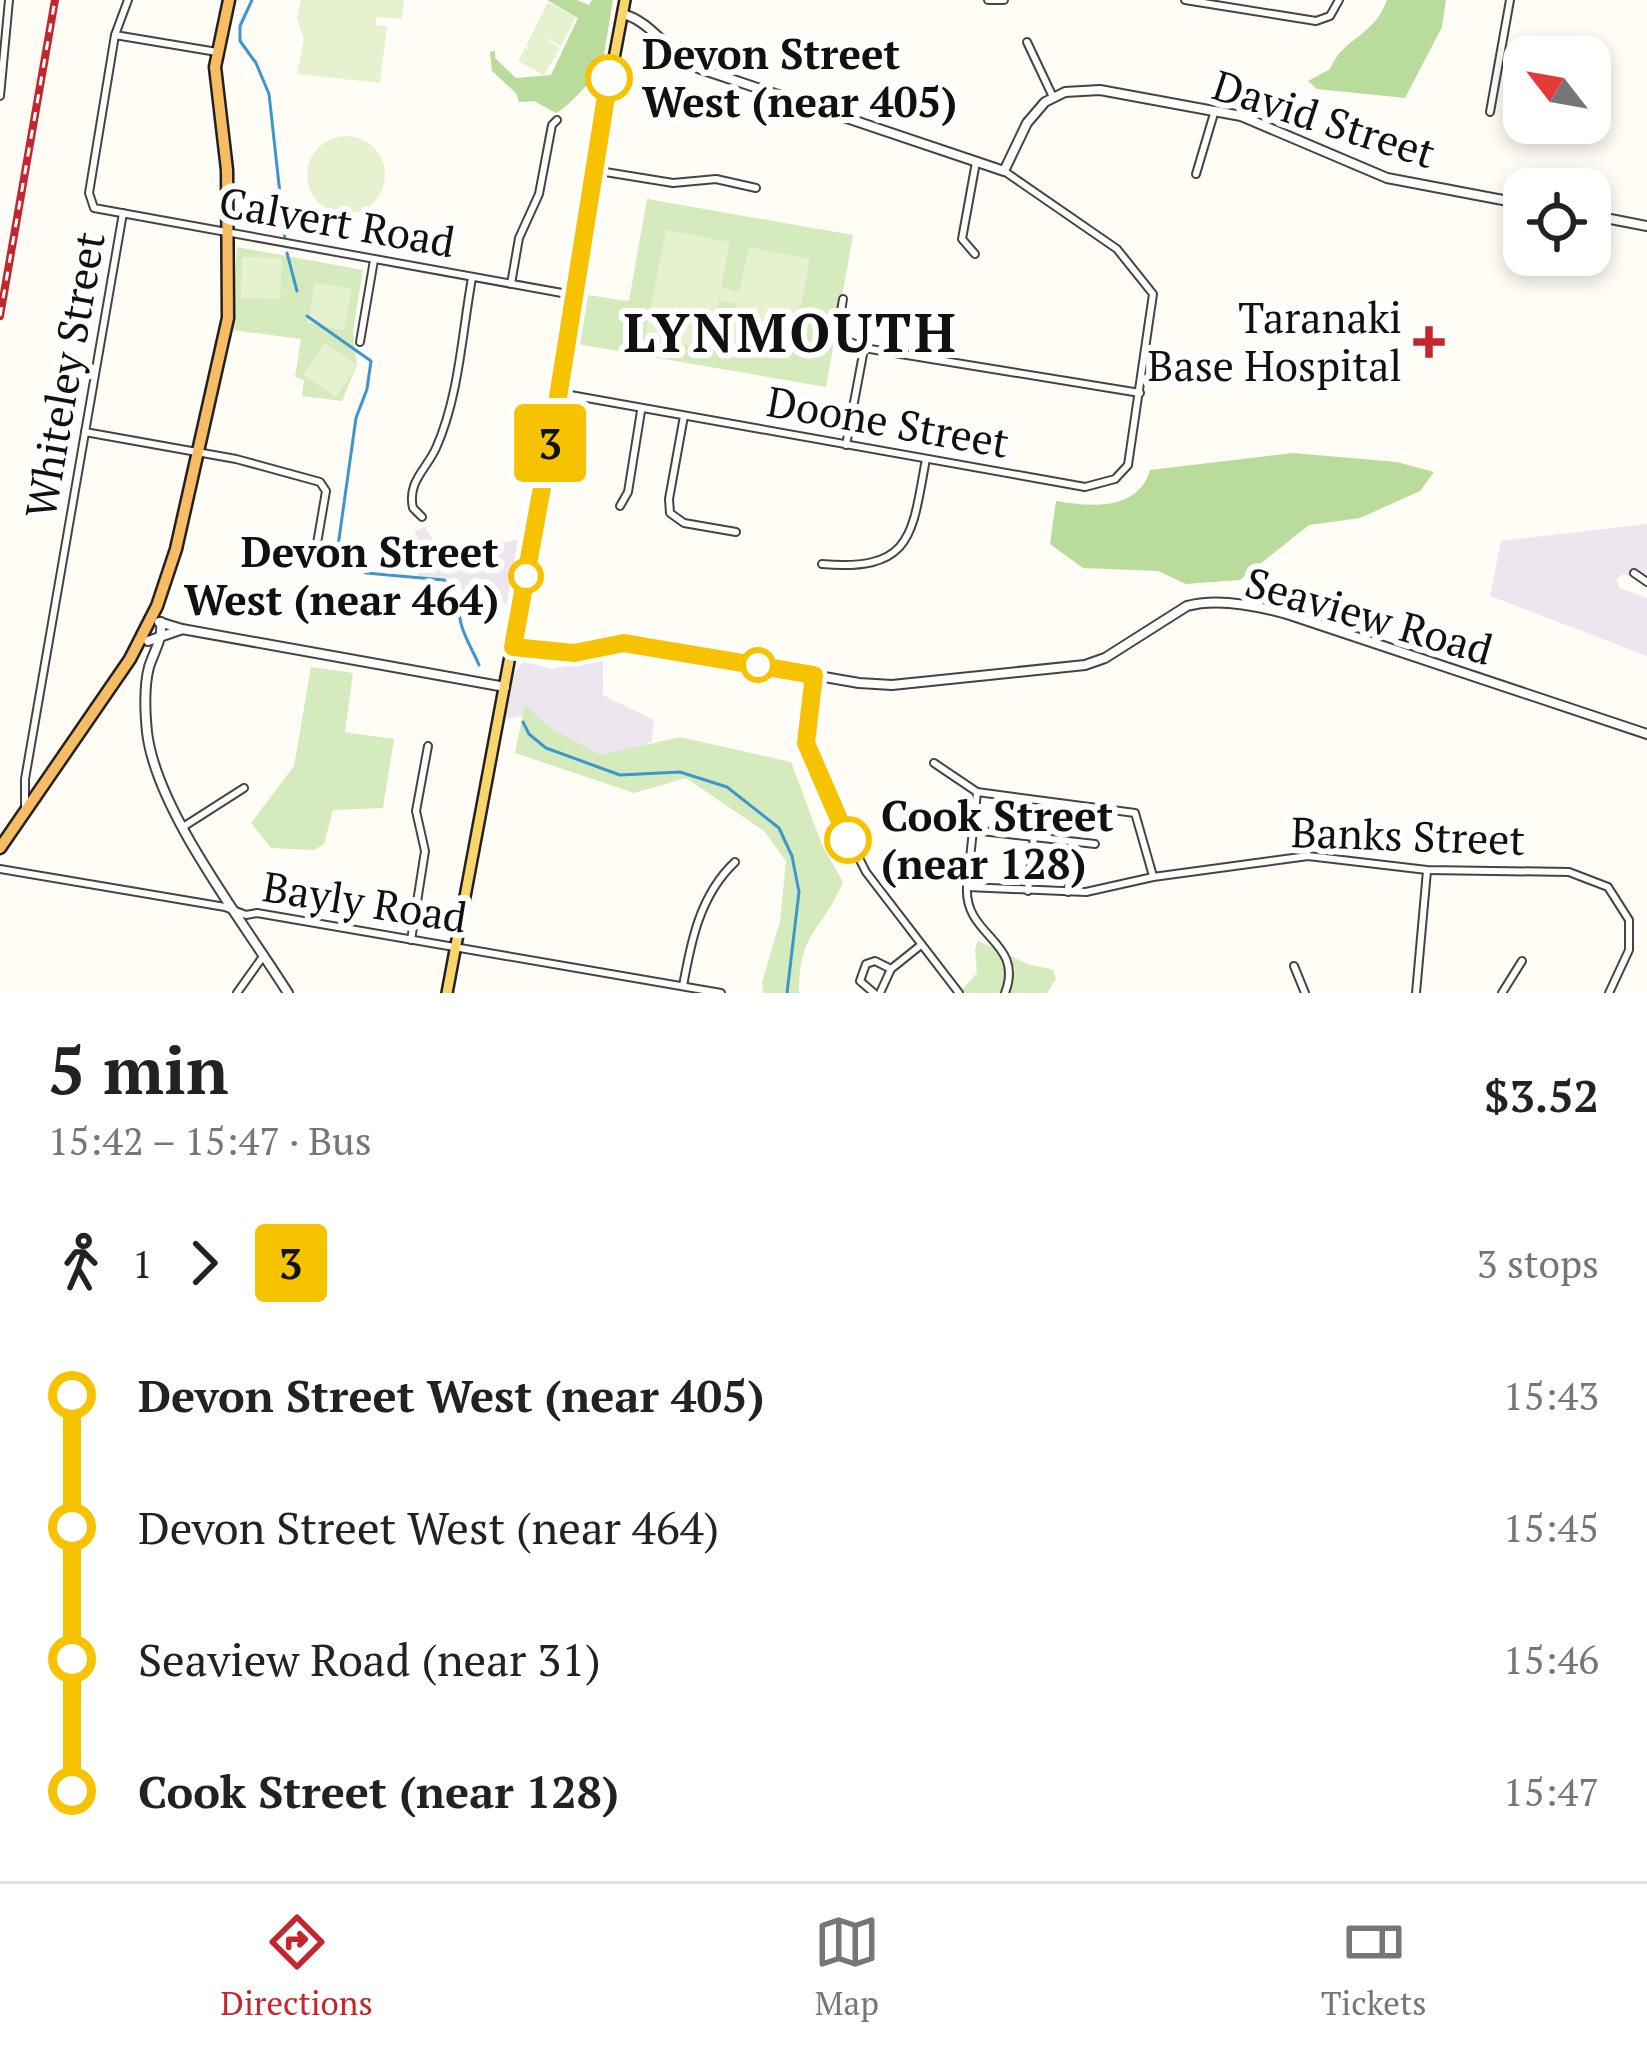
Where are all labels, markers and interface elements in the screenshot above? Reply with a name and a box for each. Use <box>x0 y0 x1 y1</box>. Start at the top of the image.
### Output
place label: Devon Street West (near 405) <box>642 25 957 129</box>
north arrow <box>1503 36 1611 144</box>
map controls <box>1503 36 1611 276</box>
marker: Devon Street West (near 405) <box>587 56 631 100</box>
street label: David Street <box>1206 56 1443 180</box>
button: locate <box>1503 168 1611 276</box>
street label: Calvert Road <box>215 173 459 269</box>
street label: Whiteley Street <box>11 227 117 522</box>
place label: Taranaki Base Hospital <box>1148 289 1402 393</box>
district label: LYNMOUTH <box>624 296 959 367</box>
marker: Taranaki Base Hospital <box>1413 326 1445 358</box>
street label: Doone Street <box>763 372 1014 470</box>
line badge: 3 <box>511 404 589 482</box>
text: 3 <box>538 415 562 471</box>
place label: Devon Street West (near 464) <box>184 523 499 627</box>
street label: Seaview Road <box>1239 553 1499 677</box>
marker: Devon Street West (near 464) <box>510 560 542 592</box>
unlabelled marker <box>742 649 774 681</box>
place label: Cook Street (near 128) <box>881 787 1114 891</box>
street label: Banks Street <box>1290 803 1526 867</box>
marker: Cook Street (near 128) <box>826 818 870 862</box>
street label: Bayly Road <box>259 857 471 945</box>
text: 5 min <box>48 1025 229 1113</box>
text: $3.52 <box>1484 1065 1599 1125</box>
text: 15:42 – 15:47 · Bus <box>48 1114 372 1166</box>
icon: walk <box>48 1230 114 1296</box>
icon: forward <box>171 1230 237 1296</box>
text: 3 <box>279 1235 303 1291</box>
text: 1 <box>132 1237 153 1289</box>
text: 3 stops <box>1477 1237 1599 1289</box>
text: Devon Street West (near 405) <box>138 1365 764 1425</box>
text: 15:43 <box>1503 1369 1599 1421</box>
text: Devon Street West (near 464) <box>138 1497 719 1557</box>
text: 15:45 <box>1503 1501 1599 1553</box>
text: Seaview Road (near 31) <box>138 1629 601 1689</box>
text: 15:46 <box>1503 1633 1599 1685</box>
text: Cook Street (near 128) <box>138 1761 619 1821</box>
text: 15:47 <box>1503 1765 1599 1817</box>
tab: Directions <box>221 1909 373 2024</box>
tab: Map <box>814 1909 880 2024</box>
tab: Tickets <box>1321 1909 1426 2024</box>

